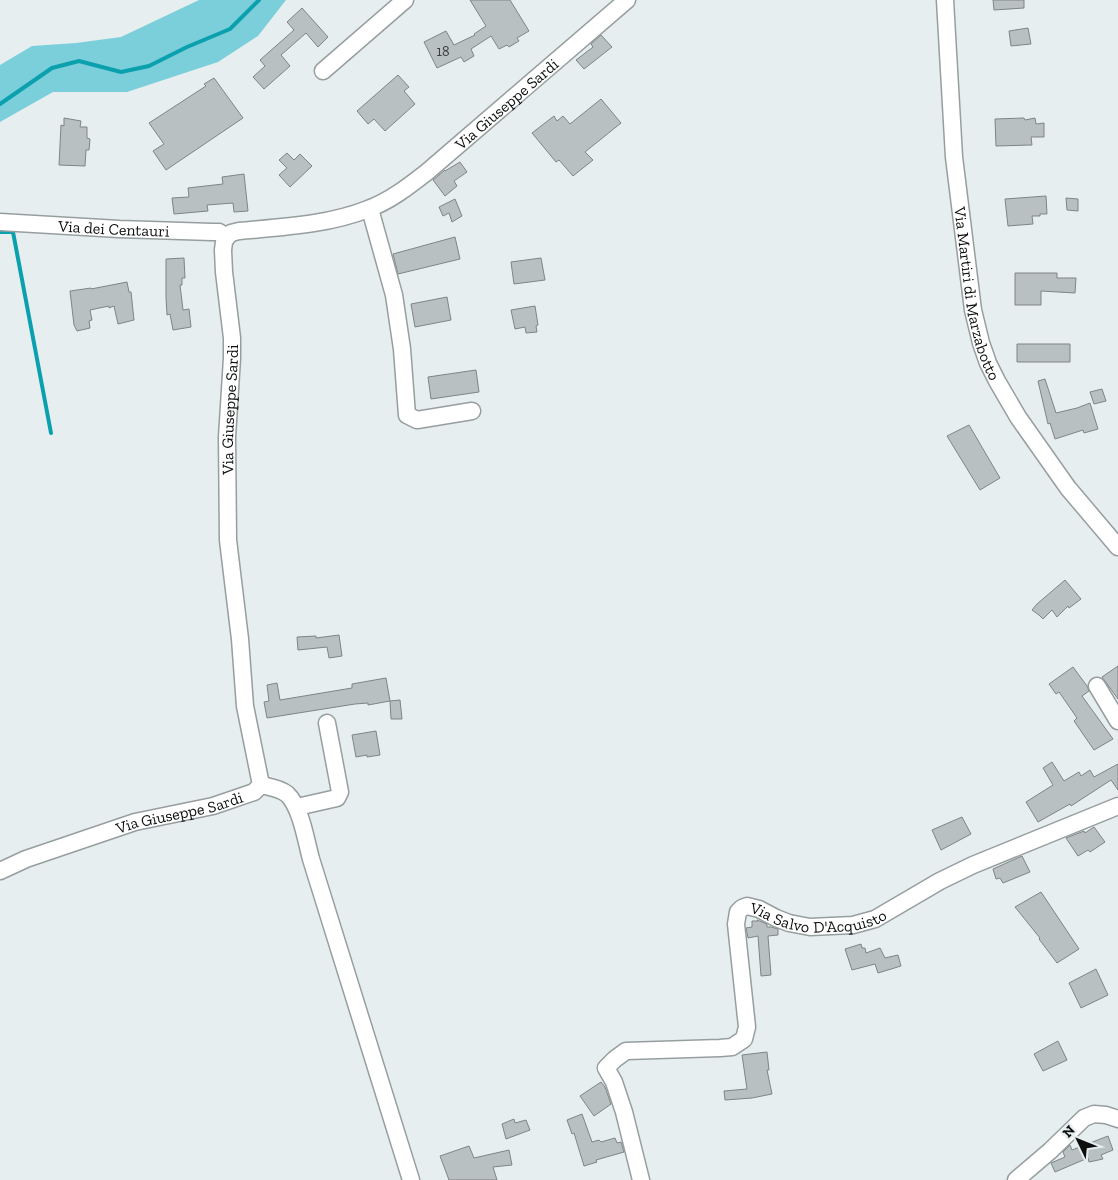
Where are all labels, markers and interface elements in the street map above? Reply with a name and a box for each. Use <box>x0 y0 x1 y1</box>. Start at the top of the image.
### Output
house number: 18 <box>437 43 449 60</box>
street label: Via Giuseppe Sardi <box>450 54 562 154</box>
street label: Via Martiri di Marzabotto <box>951 205 1005 383</box>
street label: Via dei Centauri <box>57 216 170 240</box>
street label: Via Giuseppe Sardi <box>217 344 242 476</box>
street label: Via Giuseppe Sardi <box>112 787 246 838</box>
street label: Via Salvo D'Acquisto <box>748 898 890 937</box>
north arrow <box>1053 1115 1103 1165</box>
text: N <box>1059 1122 1079 1141</box>

